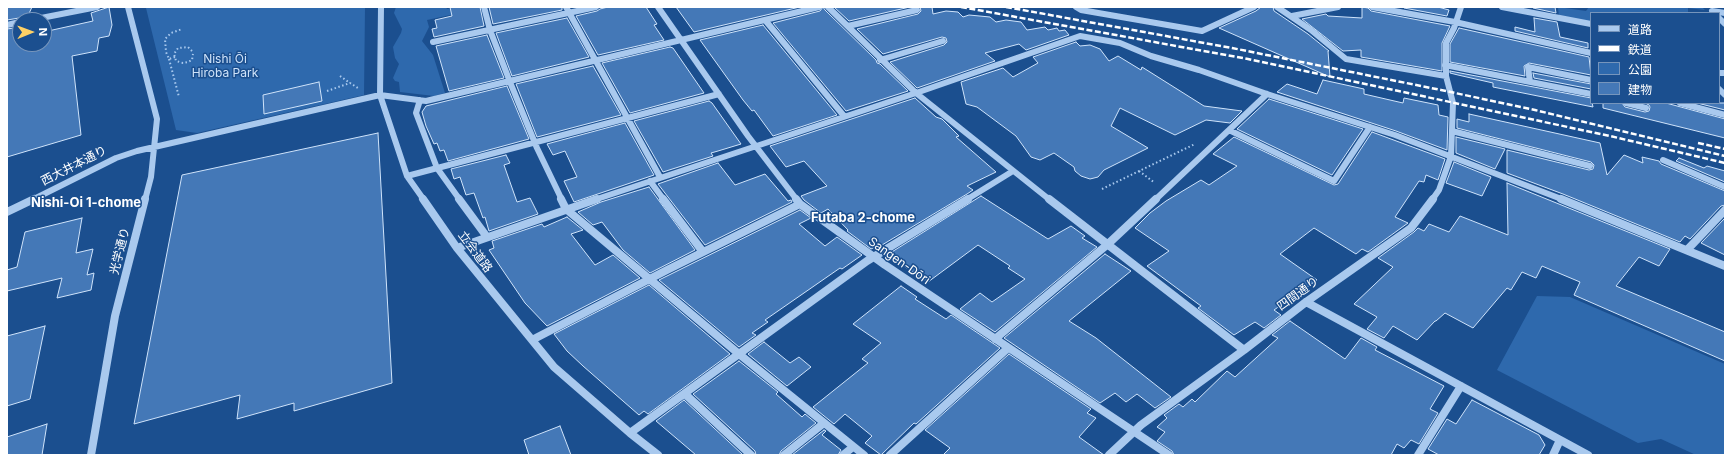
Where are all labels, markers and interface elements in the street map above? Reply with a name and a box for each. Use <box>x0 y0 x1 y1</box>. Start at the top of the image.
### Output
north arrow <box>12 12 52 52</box>
legend <box>1590 12 1720 104</box>
text: 道路 <box>1628 22 1652 37</box>
text: N <box>36 27 50 36</box>
text: 鉄道 <box>1628 42 1652 57</box>
park label: Nishi Ōi Hiroba Park <box>192 52 258 80</box>
text: 公園 <box>1628 62 1652 77</box>
text: 建物 <box>1628 82 1652 97</box>
street label: 西大井本通り <box>39 143 109 189</box>
district label: Nishi-Oi 1-chome <box>31 195 141 211</box>
district label: Futaba 2-chome <box>811 210 915 226</box>
street label: 光学通り <box>107 226 133 276</box>
street label: 立会道路 <box>455 228 495 276</box>
street label: Sangen-Dōri <box>865 234 933 288</box>
street label: 四間通り <box>1274 274 1322 314</box>

